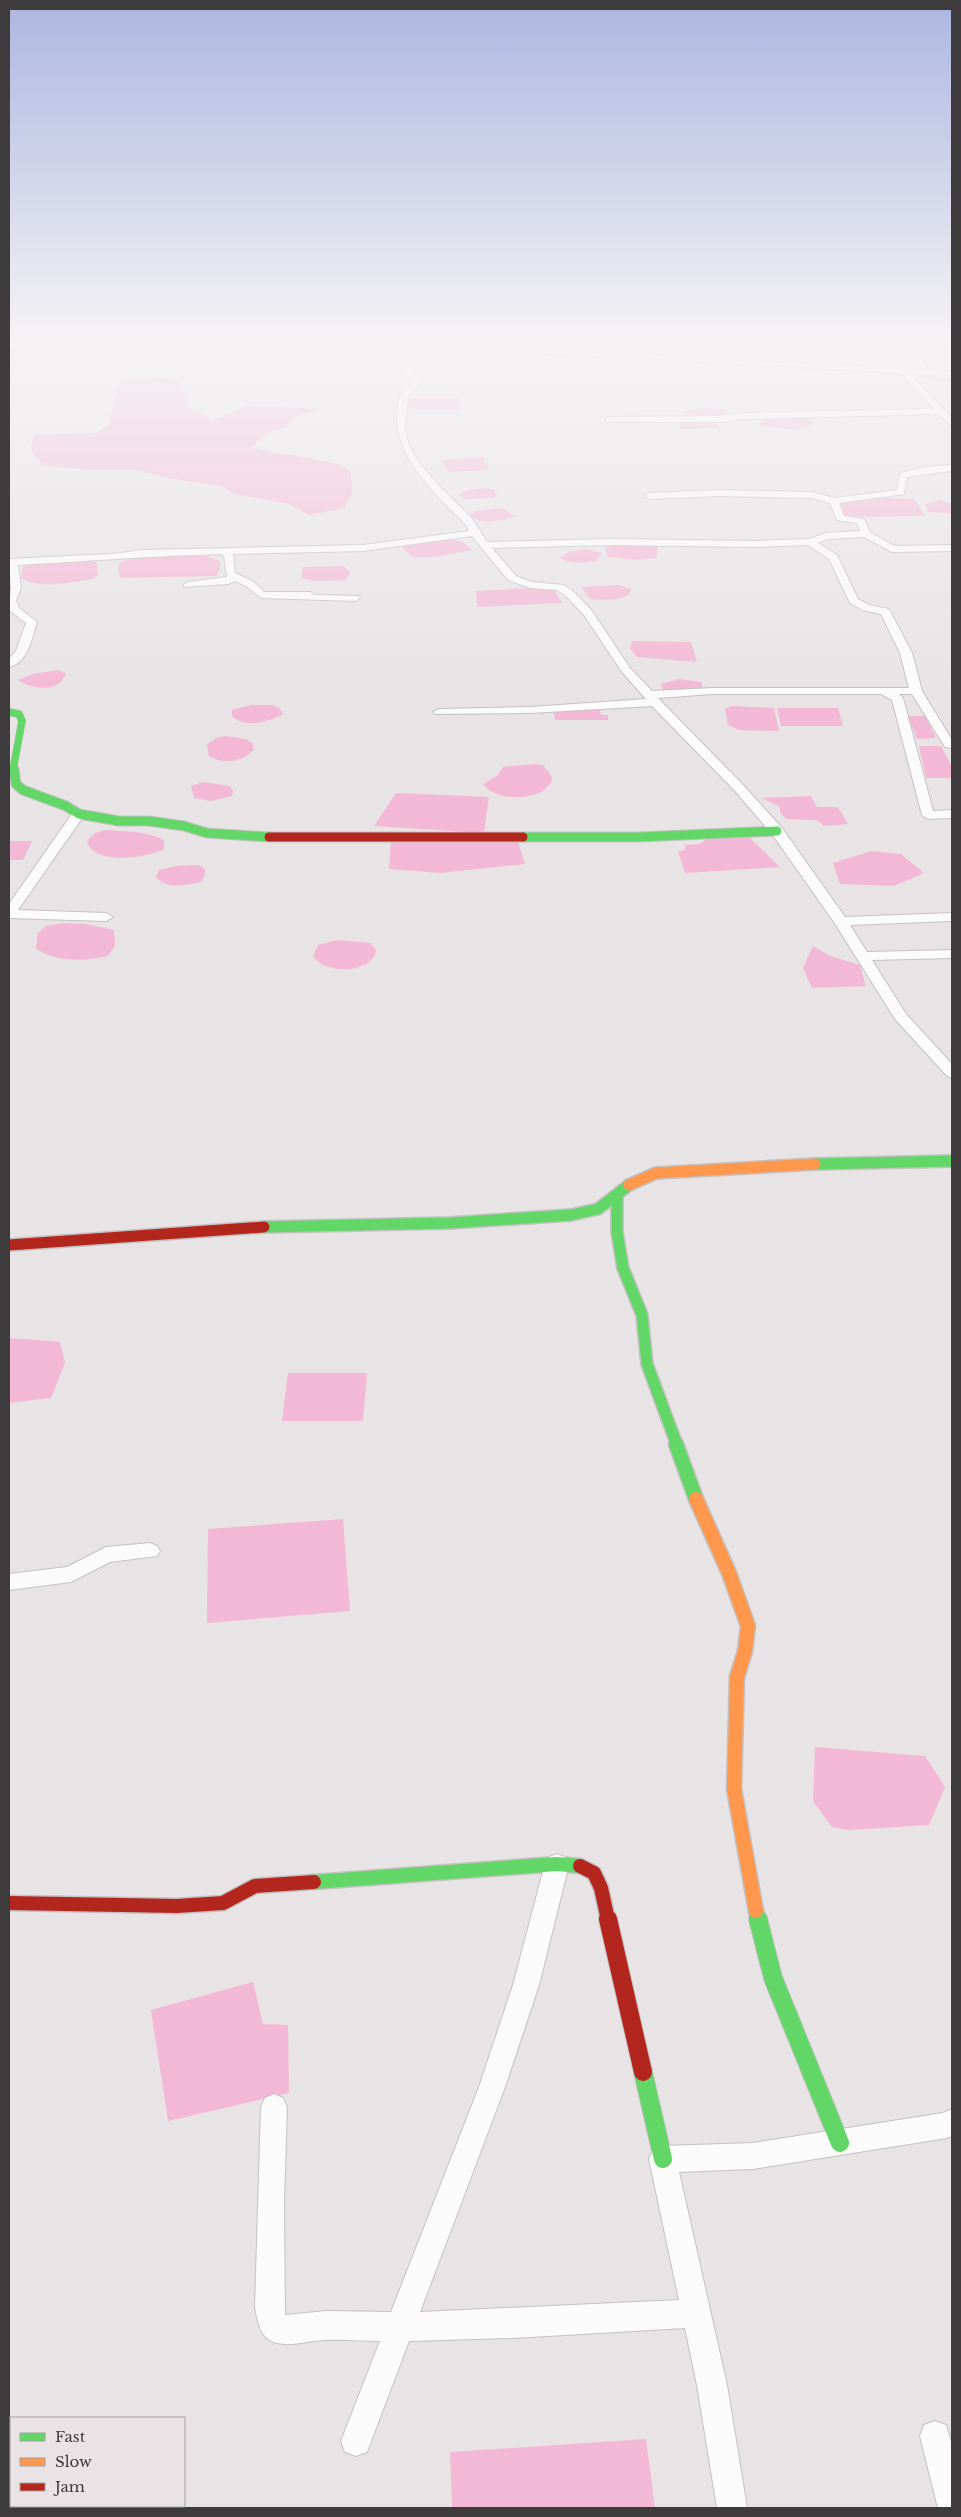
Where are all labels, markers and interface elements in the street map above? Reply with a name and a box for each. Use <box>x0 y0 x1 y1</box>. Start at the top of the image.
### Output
legend <box>10 2417 185 2507</box>
text: Fast <box>55 2427 86 2446</box>
text: Slow <box>55 2452 92 2471</box>
text: Jam <box>53 2477 85 2496</box>

